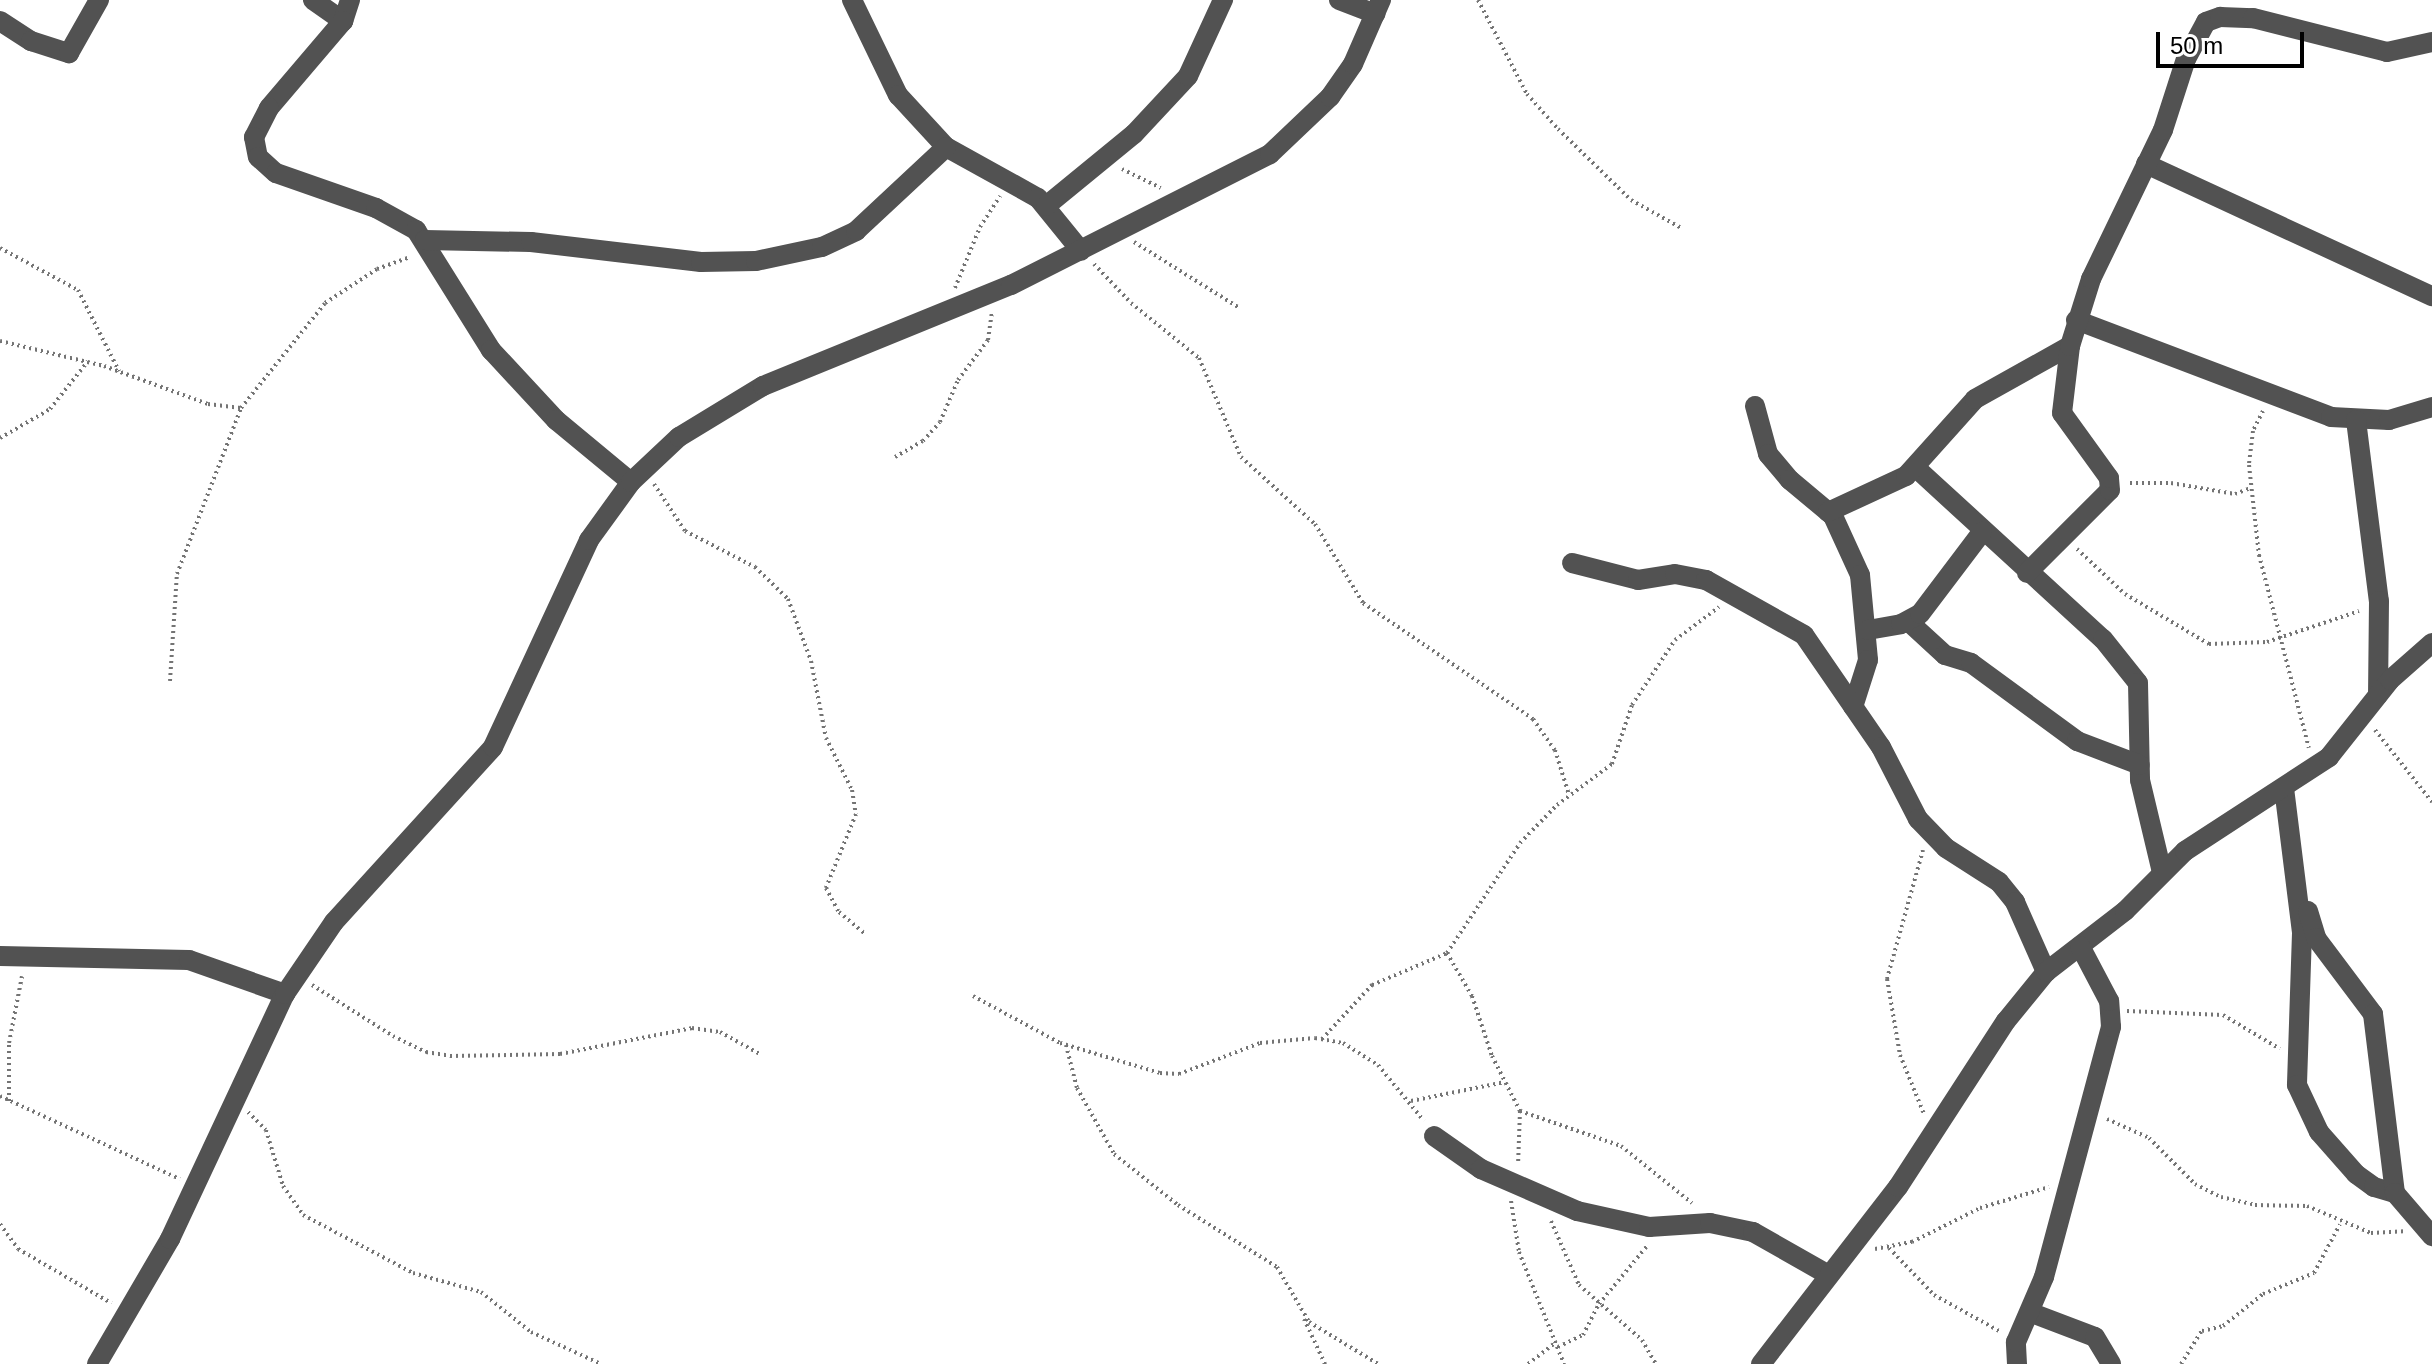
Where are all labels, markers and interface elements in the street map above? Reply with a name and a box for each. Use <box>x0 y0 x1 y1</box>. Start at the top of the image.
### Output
scale bar <box>2160 16 2308 66</box>
text: 50 m <box>2170 32 2223 59</box>

